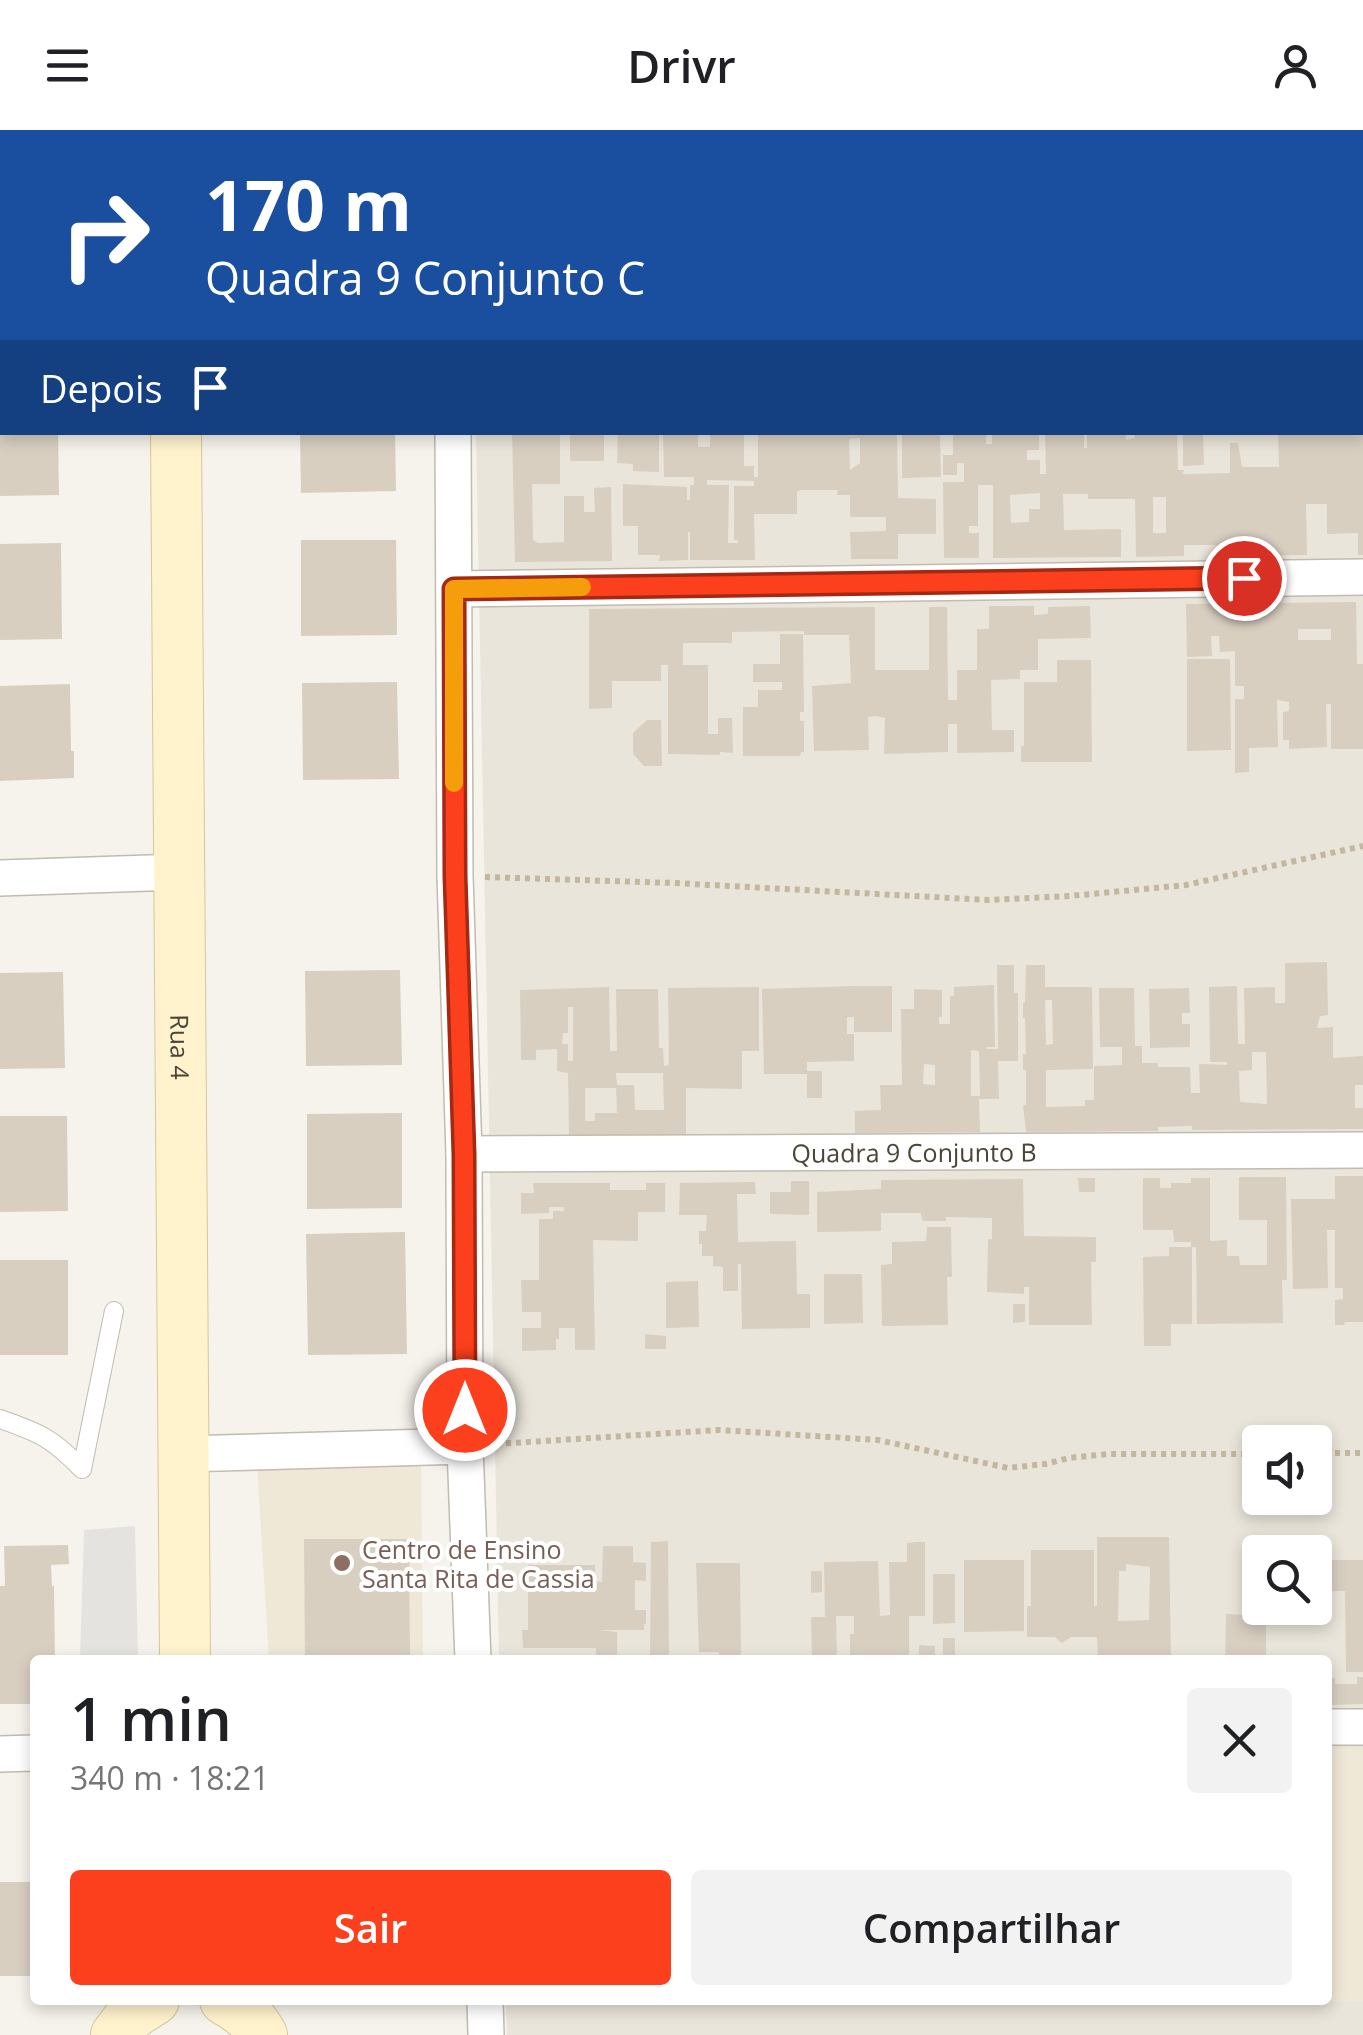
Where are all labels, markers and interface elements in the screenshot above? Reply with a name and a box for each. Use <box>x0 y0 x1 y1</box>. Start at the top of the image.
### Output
text: Drivr <box>627 35 736 96</box>
icon: menu <box>40 38 95 93</box>
icon: person <box>1268 38 1323 93</box>
text: 170 m <box>205 156 412 252</box>
icon: right <box>40 170 170 300</box>
text: Quadra 9 Conjunto C <box>205 247 645 308</box>
icon: arrive <box>183 360 238 415</box>
text: Depois <box>40 362 163 414</box>
pin <box>1202 536 1287 621</box>
icon: arrive <box>1217 551 1272 606</box>
street label: Rua 4 <box>163 1014 198 1080</box>
street label: Quadra 9 Conjunto B <box>791 1134 1037 1170</box>
position arrow <box>413 1358 517 1462</box>
map controls <box>1242 1425 1332 1625</box>
button: sound <box>1242 1425 1332 1515</box>
place label: Centro de Ensino Santa Rita de Cassia <box>362 1532 595 1595</box>
button: search <box>1242 1535 1332 1625</box>
marker: Centro de Ensino Santa Rita de Cassia <box>331 1552 353 1574</box>
text: 1 min <box>70 1677 232 1759</box>
button: close <box>1187 1688 1292 1793</box>
text: 340 m · 18:21 <box>70 1756 269 1799</box>
button: Sair <box>70 1870 671 1985</box>
button: Compartilhar <box>691 1870 1292 1985</box>

